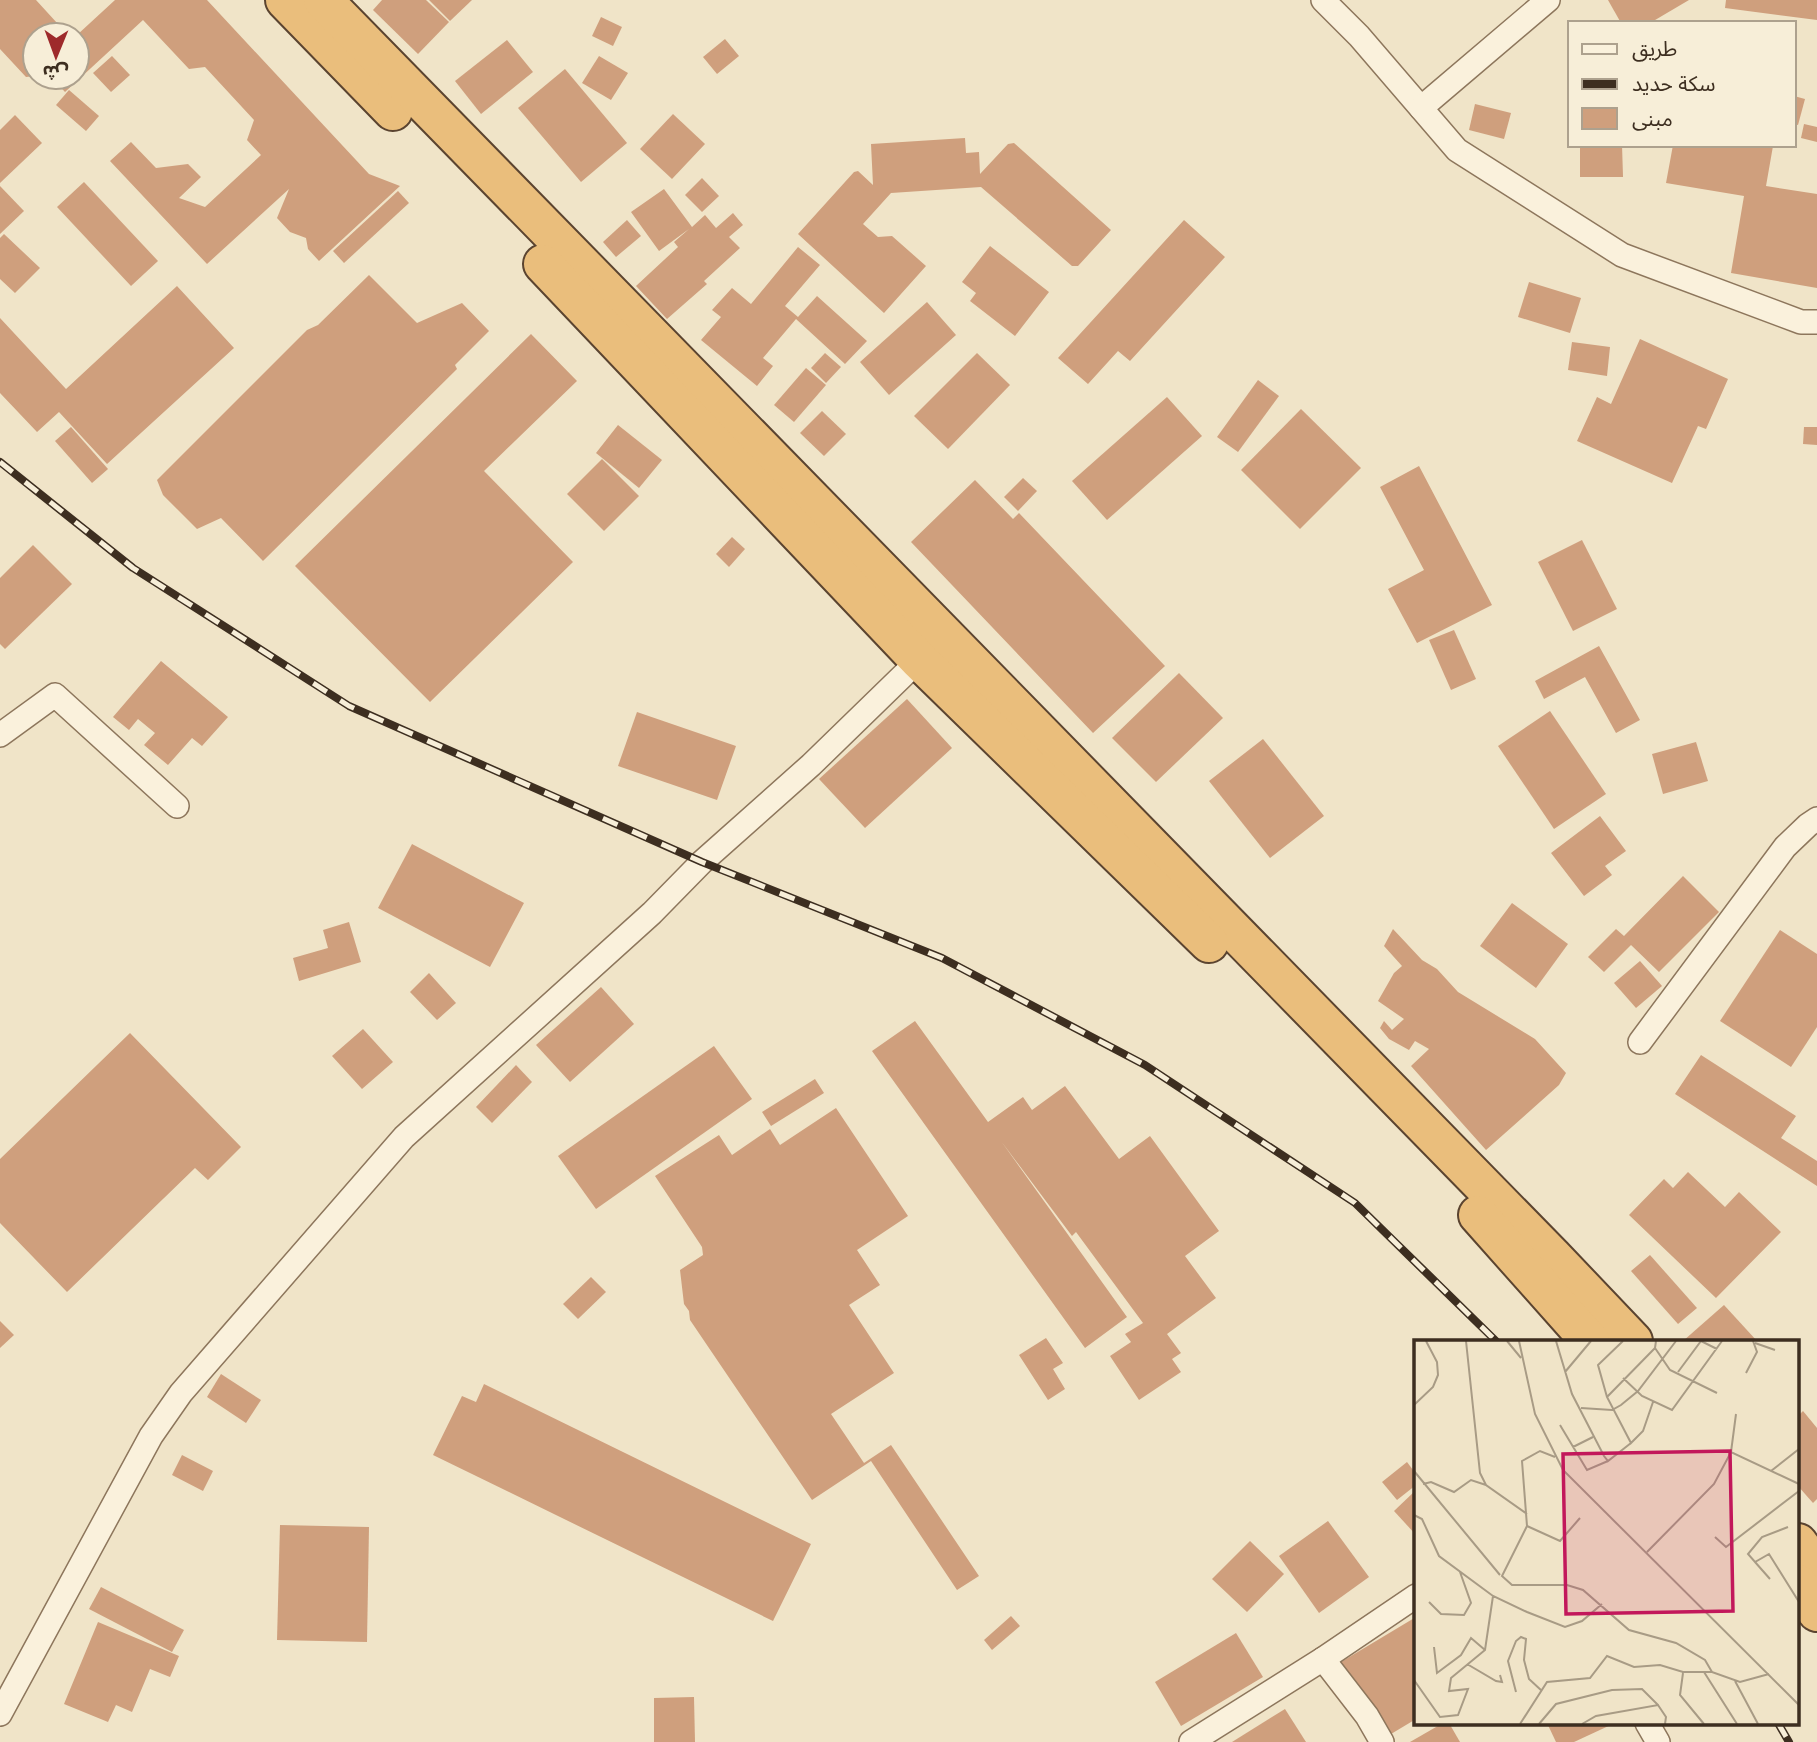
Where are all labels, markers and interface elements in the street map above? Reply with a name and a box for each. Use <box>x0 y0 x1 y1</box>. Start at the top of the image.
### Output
north arrow <box>21 21 91 91</box>
legend <box>1568 21 1796 147</box>
text: طريق <box>1632 33 1677 62</box>
text: ش <box>42 61 69 87</box>
text: سكة حديد <box>1632 68 1716 96</box>
text: مبنى <box>1632 103 1673 131</box>
inset map <box>1414 1340 1800 1724</box>

